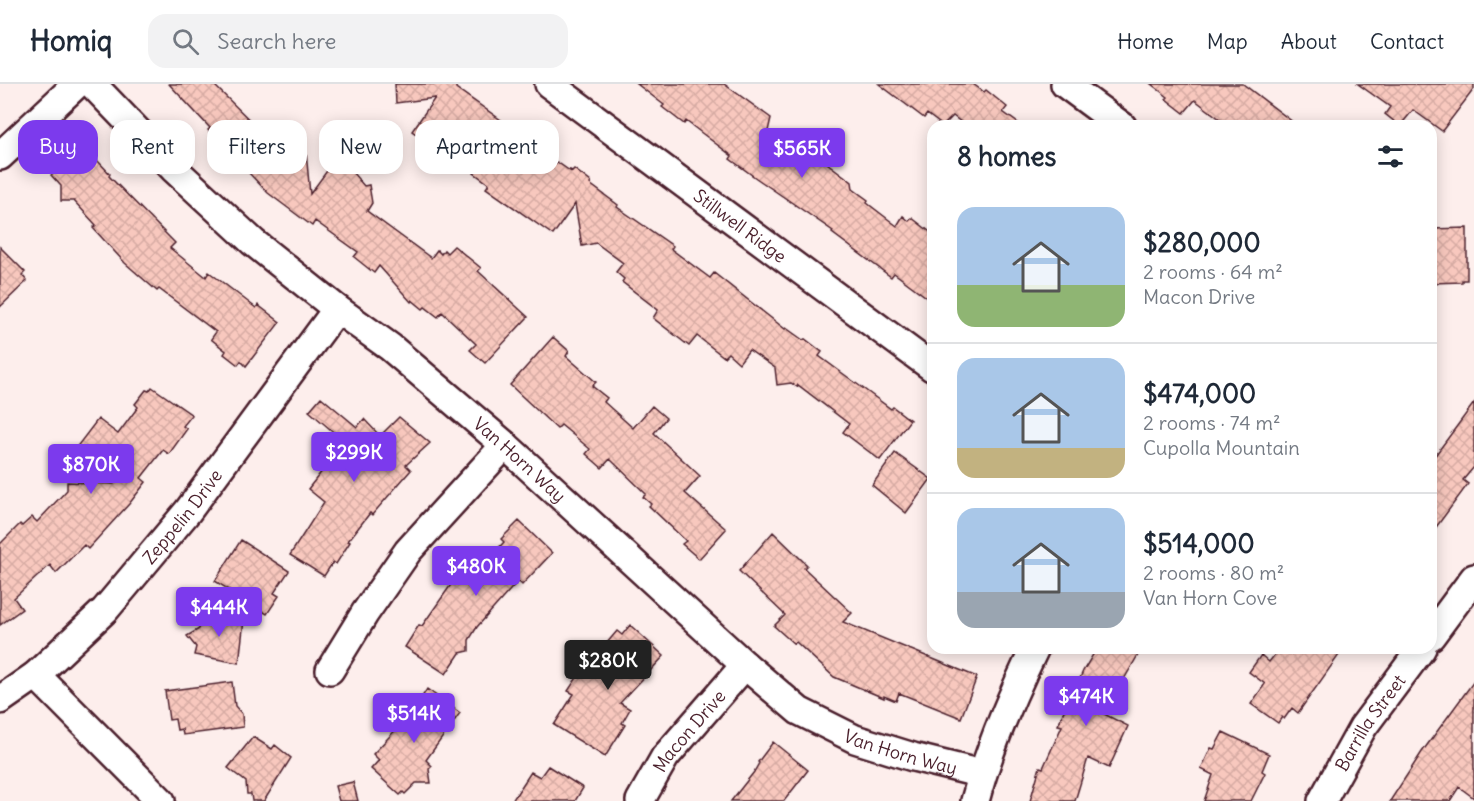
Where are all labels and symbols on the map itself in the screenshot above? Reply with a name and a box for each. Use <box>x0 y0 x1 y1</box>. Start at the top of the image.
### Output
pin: $565K <box>760 128 844 179</box>
street label: Stillwell Ridge <box>689 184 791 267</box>
street label: Van Horn Way <box>469 412 571 507</box>
pin: $299K <box>312 432 396 483</box>
pin: $870K <box>49 444 133 495</box>
street label: Zeppelin Drive <box>137 464 227 568</box>
pin: $480K <box>434 546 518 597</box>
pin: $444K <box>177 587 261 638</box>
pin: $280K <box>566 640 650 691</box>
street label: Barrilla Street <box>1329 669 1410 775</box>
pin: $474K <box>1044 676 1128 727</box>
street label: Macon Drive <box>648 685 730 776</box>
pin: $514K <box>372 693 456 744</box>
street label: Van Horn Way <box>840 724 960 779</box>

